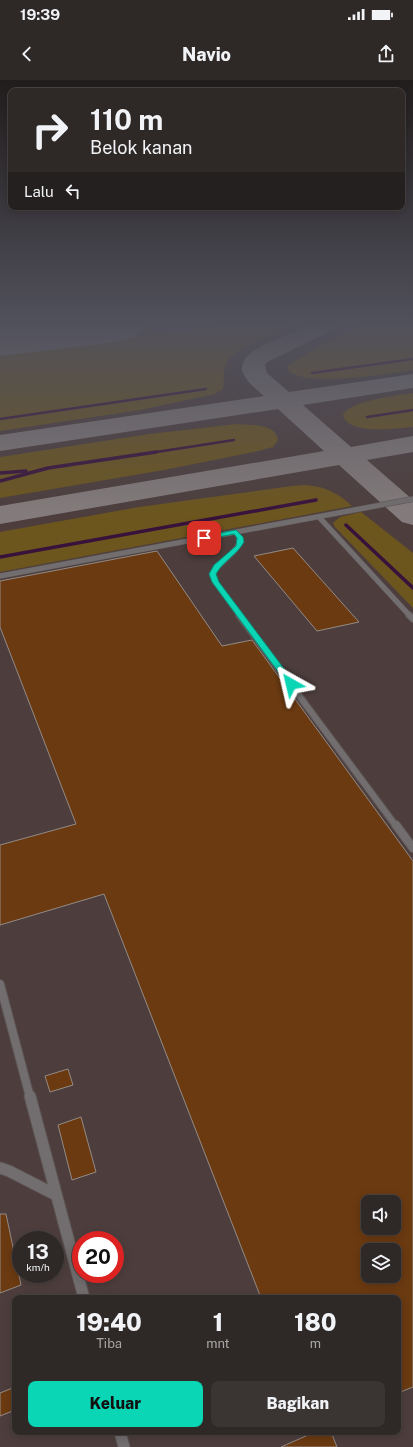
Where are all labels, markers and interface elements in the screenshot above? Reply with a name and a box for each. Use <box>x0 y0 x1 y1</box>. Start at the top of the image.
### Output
text: 19:39 <box>20 6 60 23</box>
icon: back <box>16 43 38 65</box>
icon: share <box>375 43 397 65</box>
text: Navio <box>182 44 231 65</box>
text: 110 m <box>90 103 163 136</box>
icon: right <box>24 104 76 156</box>
text: Belok kanan <box>90 137 193 158</box>
icon: left <box>62 180 84 202</box>
text: Lalu <box>24 183 54 200</box>
pin <box>187 521 221 555</box>
icon: arrive <box>193 527 215 549</box>
position arrow <box>270 663 312 705</box>
map controls <box>361 1195 401 1283</box>
button: sound <box>361 1195 401 1235</box>
speed limit sign: 20 <box>72 1231 124 1283</box>
text: 13 <box>27 1240 49 1264</box>
button: layers <box>361 1243 401 1283</box>
text: km/h <box>26 1261 50 1273</box>
text: 19:40 <box>76 1308 142 1336</box>
text: 1 <box>213 1308 223 1336</box>
text: 180 <box>294 1308 337 1336</box>
text: Tiba <box>96 1336 122 1351</box>
text: mnt <box>206 1336 230 1351</box>
text: m <box>310 1336 321 1351</box>
button: Keluar <box>28 1381 203 1427</box>
button: Bagikan <box>211 1381 385 1427</box>

